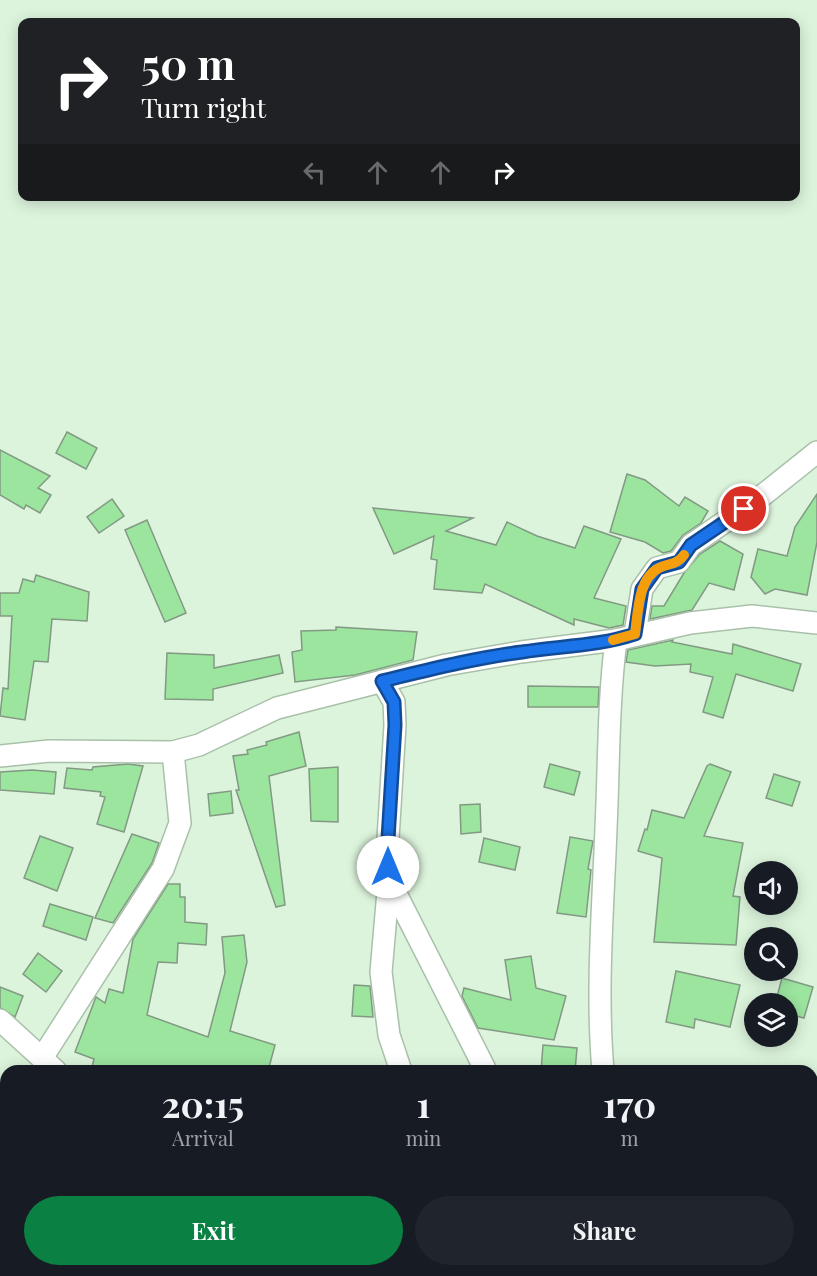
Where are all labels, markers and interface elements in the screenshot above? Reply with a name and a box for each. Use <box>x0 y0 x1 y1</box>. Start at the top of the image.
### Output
text: 50 m <box>141 35 235 91</box>
icon: right <box>42 42 120 120</box>
text: Turn right <box>141 89 266 125</box>
icon: left <box>298 156 331 189</box>
icon: ahead <box>361 156 394 189</box>
icon: ahead <box>424 156 457 189</box>
icon: right <box>487 156 520 189</box>
pin <box>718 483 769 534</box>
icon: arrive <box>727 492 760 525</box>
position arrow <box>356 835 420 899</box>
map controls <box>744 861 798 1047</box>
button: sound <box>744 861 798 915</box>
button: search <box>744 927 798 981</box>
button: layers <box>744 993 798 1047</box>
text: 20:15 <box>162 1079 244 1127</box>
text: 1 <box>417 1079 430 1127</box>
text: 170 <box>603 1079 656 1127</box>
text: Arrival <box>172 1124 234 1151</box>
text: min <box>406 1124 441 1151</box>
text: m <box>621 1124 639 1151</box>
button: Exit <box>24 1196 403 1265</box>
button: Share <box>415 1196 794 1265</box>

